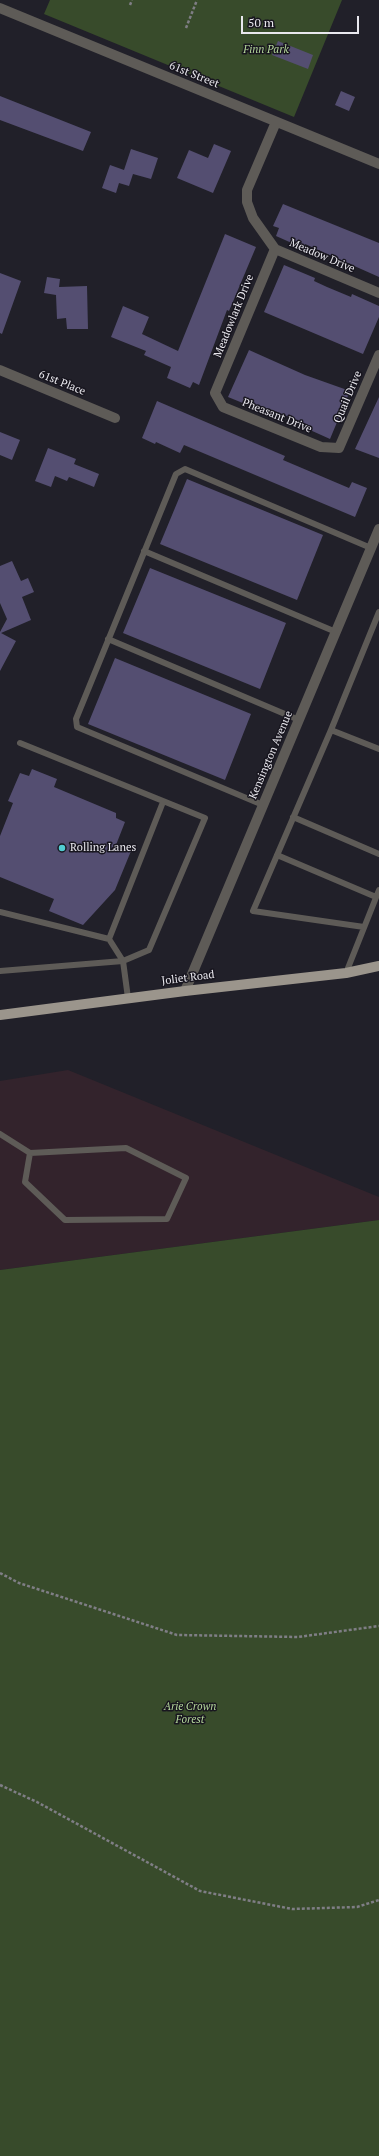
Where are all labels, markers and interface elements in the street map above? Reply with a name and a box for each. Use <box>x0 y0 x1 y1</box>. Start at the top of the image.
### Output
scale bar <box>243 8 361 34</box>
text: 50 m <box>248 15 274 30</box>
park label: Finn Park <box>243 43 289 57</box>
street label: 61st Street <box>167 59 221 91</box>
street label: Meadow Drive <box>287 236 357 276</box>
street label: Meadowlark Drive <box>211 273 257 359</box>
street label: 61st Place <box>37 368 87 398</box>
street label: Quail Drive <box>331 369 365 425</box>
street label: Pheasant Drive <box>240 396 314 436</box>
street label: Kensington Avenue <box>246 709 296 801</box>
place label: Rolling Lanes <box>70 841 136 855</box>
marker: Rolling Lanes <box>57 843 67 853</box>
street label: Joliet Road <box>161 968 215 988</box>
park label: Arie Crown Forest <box>164 1700 216 1726</box>

